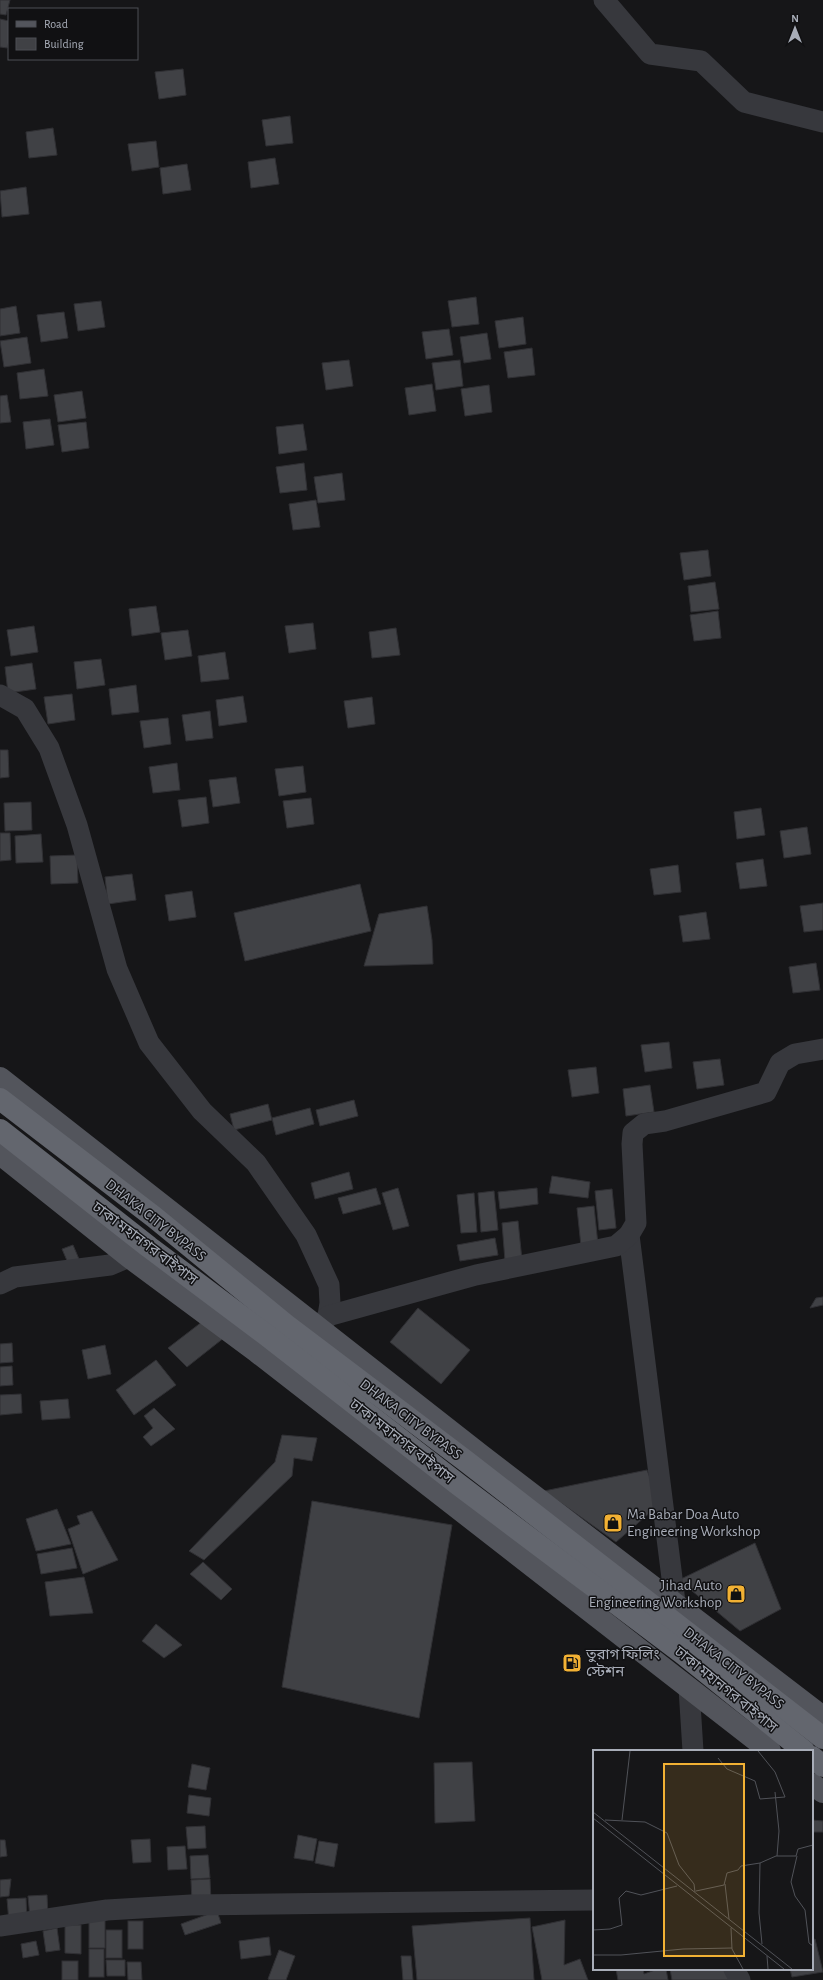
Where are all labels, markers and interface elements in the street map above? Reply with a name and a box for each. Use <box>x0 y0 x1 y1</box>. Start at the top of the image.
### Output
legend <box>8 8 138 60</box>
north arrow <box>775 8 815 48</box>
text: N <box>791 13 799 24</box>
text: Road <box>44 18 68 30</box>
text: Building <box>44 38 84 50</box>
street label: DHAKA CITY BYPASS <box>103 1177 209 1264</box>
street label: ঢাকা মহানগর বাইপাস <box>89 1198 201 1288</box>
street label: DHAKA CITY BYPASS <box>357 1376 464 1462</box>
street label: ঢাকা মহানগর বাইপাস <box>346 1395 458 1487</box>
place label: Ma Babar Doa Auto Engineering Workshop <box>627 1507 760 1539</box>
shop icon: Ma Babar Doa Auto Engineering Workshop <box>602 1512 624 1534</box>
place label: Jihad Auto Engineering Workshop <box>589 1578 722 1610</box>
shop icon: Jihad Auto Engineering Workshop <box>725 1583 747 1605</box>
street label: DHAKA CITY BYPASS <box>681 1625 787 1712</box>
street label: ঢাকা মহানগর বাইপাস <box>671 1642 781 1736</box>
place label: তুরাগ ফিলিং স্টেশন <box>585 1646 660 1679</box>
fuel station icon: তুরাগ ফিলিং স্টেশন <box>561 1652 583 1674</box>
inset map <box>593 1750 813 1970</box>

